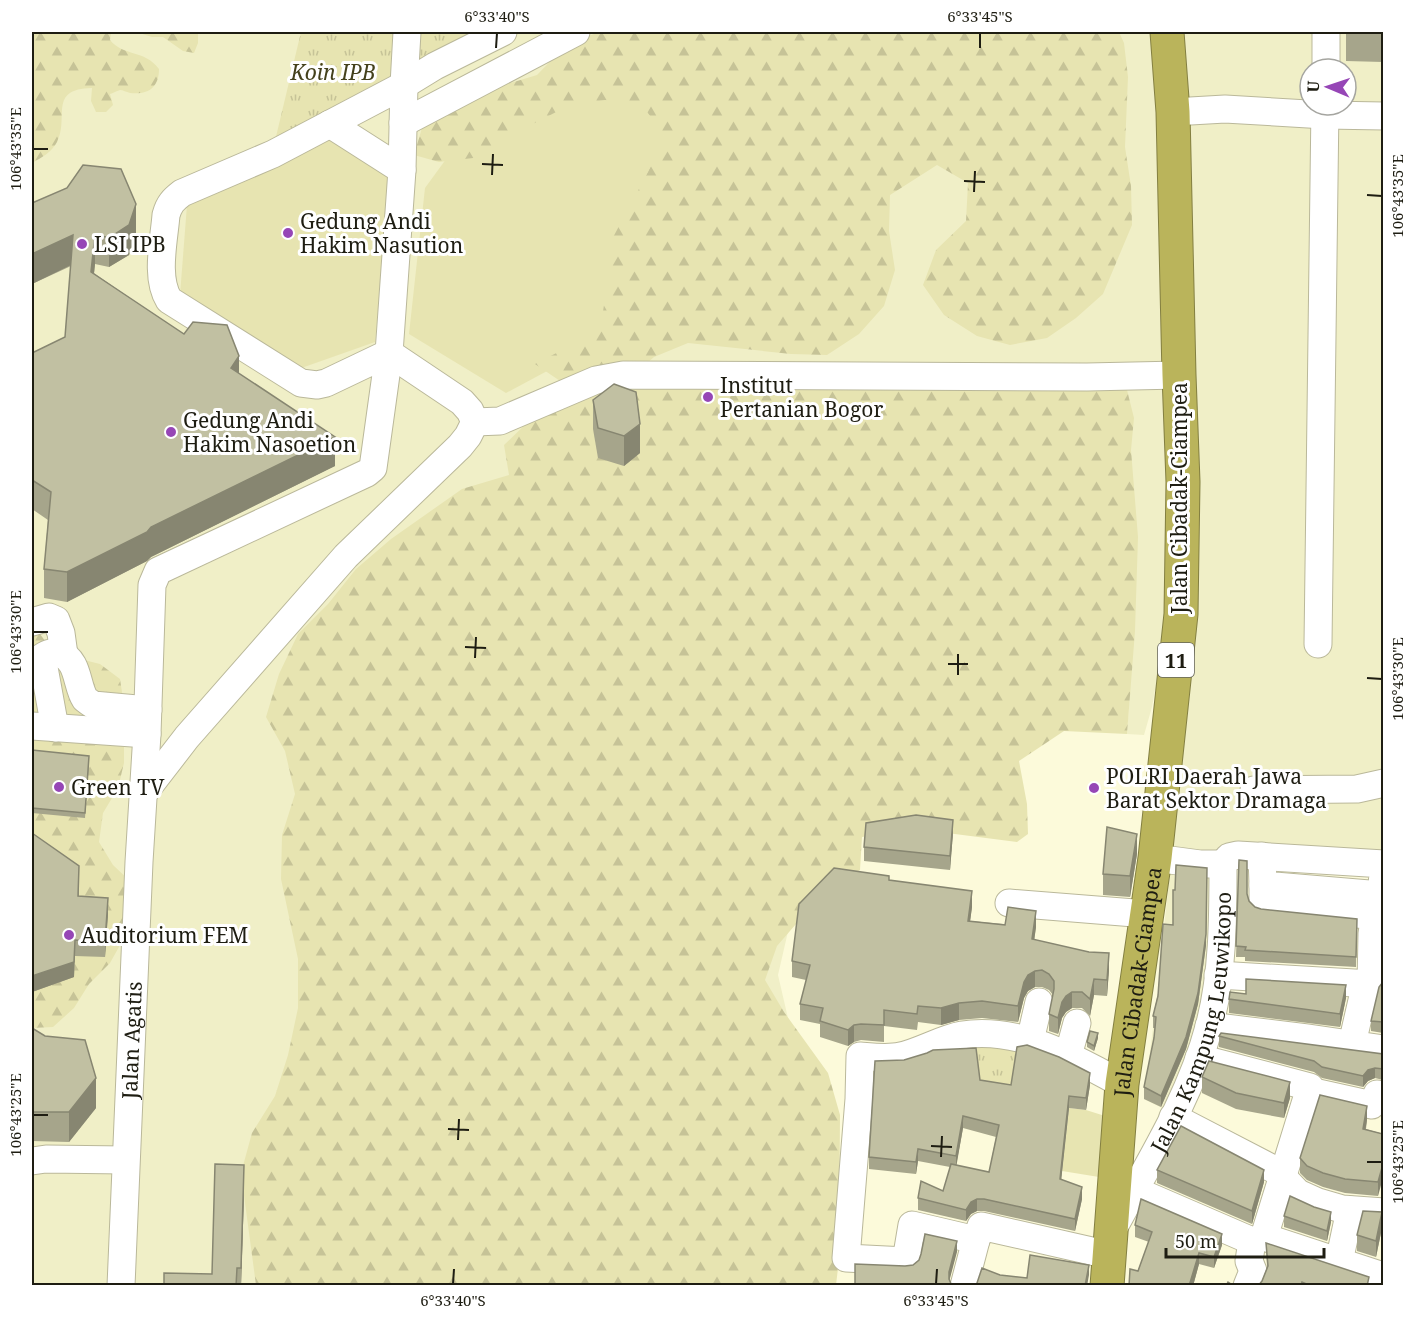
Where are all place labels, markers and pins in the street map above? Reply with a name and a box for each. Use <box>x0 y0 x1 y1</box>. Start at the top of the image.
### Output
place label: Gedung Andi Hakim Nasution <box>300 207 463 259</box>
marker: Gedung Andi Hakim Nasution <box>281 226 295 240</box>
place label: LSI IPB <box>94 230 166 258</box>
marker: LSI IPB <box>75 237 89 251</box>
place label: Institut Pertanian Bogor <box>720 371 883 423</box>
marker: Institut Pertanian Bogor <box>701 390 715 404</box>
place label: Gedung Andi Hakim Nasoetion <box>183 406 356 458</box>
marker: Gedung Andi Hakim Nasoetion <box>164 425 178 439</box>
place label: POLRI Daerah Jawa Barat Sektor Dramaga <box>1106 762 1327 814</box>
place label: Green TV <box>71 773 165 801</box>
marker: Green TV <box>52 780 66 794</box>
marker: POLRI Daerah Jawa Barat Sektor Dramaga <box>1087 781 1101 795</box>
place label: Auditorium FEM <box>81 921 248 949</box>
marker: Auditorium FEM <box>62 928 76 942</box>

